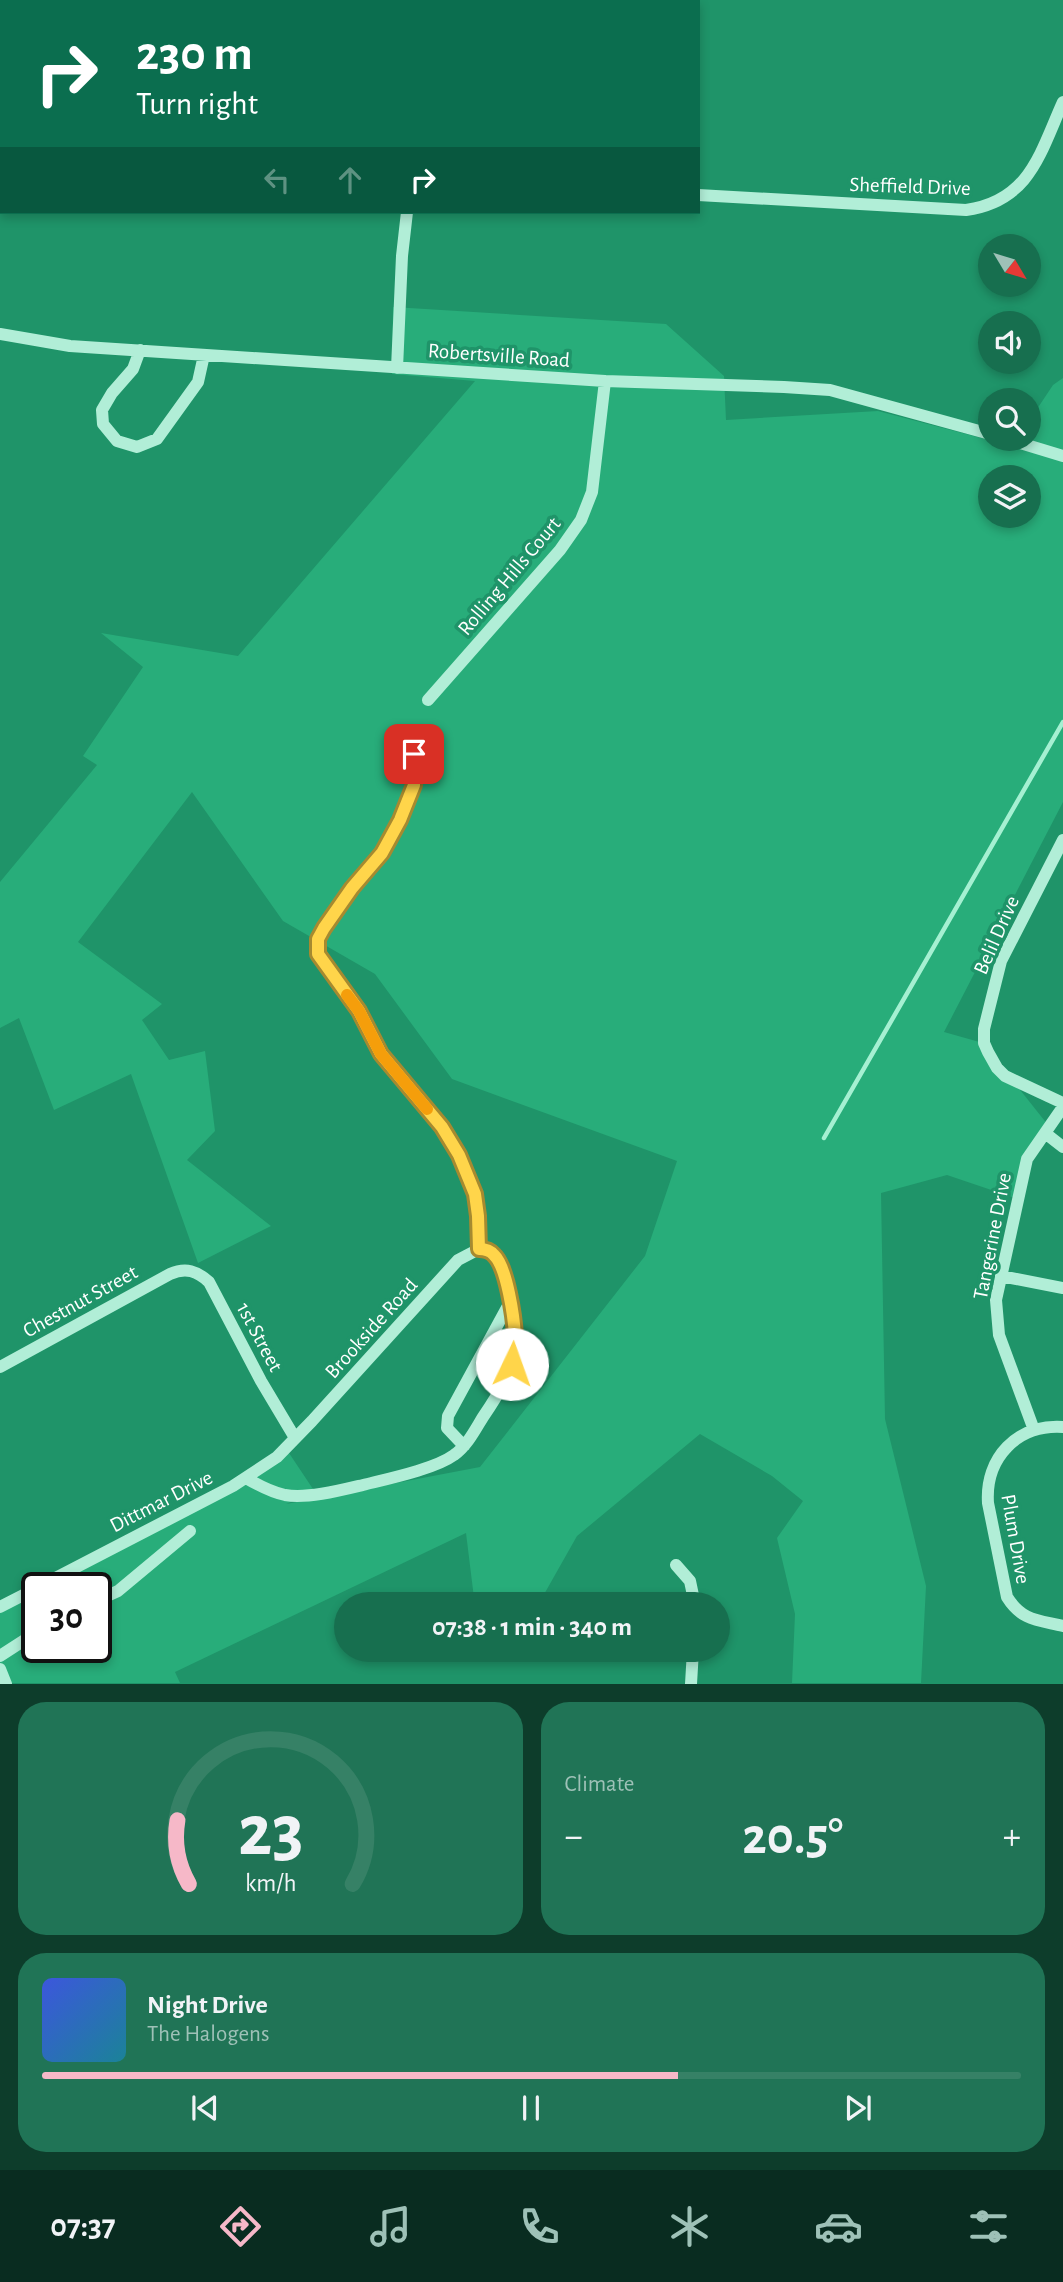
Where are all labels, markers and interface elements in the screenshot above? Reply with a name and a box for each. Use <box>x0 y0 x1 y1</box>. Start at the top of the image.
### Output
icon: right <box>21 28 112 119</box>
text: 230 m <box>136 30 253 79</box>
text: Turn right <box>136 88 258 120</box>
icon: left <box>258 161 296 199</box>
icon: ahead <box>331 161 369 199</box>
icon: right <box>404 161 442 199</box>
street label: Sheffield Drive <box>849 174 971 199</box>
north arrow <box>978 234 1041 298</box>
map controls <box>978 234 1041 528</box>
button: sound <box>978 311 1041 374</box>
street label: Robertsville Road <box>427 340 571 371</box>
button: search <box>978 388 1041 451</box>
button: layers <box>978 465 1041 528</box>
street label: Rolling Hills Court <box>454 513 565 639</box>
pin <box>384 724 444 784</box>
icon: arrive <box>395 735 433 773</box>
street label: Belil Drive <box>970 893 1023 978</box>
street label: Tangerine Drive <box>970 1171 1015 1301</box>
street label: Chestnut Street <box>20 1261 141 1341</box>
street label: Brookside Road <box>321 1274 422 1382</box>
street label: 1st Street <box>233 1299 286 1375</box>
position arrow <box>475 1327 549 1401</box>
street label: Dittmar Drive <box>106 1467 216 1536</box>
street label: Plum Drive <box>997 1493 1034 1586</box>
speed limit sign: 30 <box>21 1572 112 1663</box>
text: 07:38 · 1 min · 340 m <box>432 1614 632 1640</box>
text: Climate <box>565 1773 634 1796</box>
text: 23 <box>237 1797 303 1870</box>
text: 20.5° <box>742 1811 843 1863</box>
text: − <box>565 1818 583 1856</box>
text: + <box>1003 1818 1021 1856</box>
text: km/h <box>244 1871 296 1896</box>
text: Night Drive <box>147 1992 268 2018</box>
text: The Halogens <box>147 2023 269 2046</box>
icon: previous <box>186 2089 224 2127</box>
icon: pause <box>512 2089 550 2127</box>
icon: next <box>839 2089 877 2127</box>
icon: directions <box>216 2202 265 2251</box>
icon: music <box>366 2202 415 2251</box>
icon: phone <box>515 2202 564 2251</box>
icon: climate <box>665 2202 714 2251</box>
icon: car <box>814 2202 863 2251</box>
icon: filters <box>964 2202 1013 2251</box>
text: 07:37 <box>50 2210 116 2242</box>

